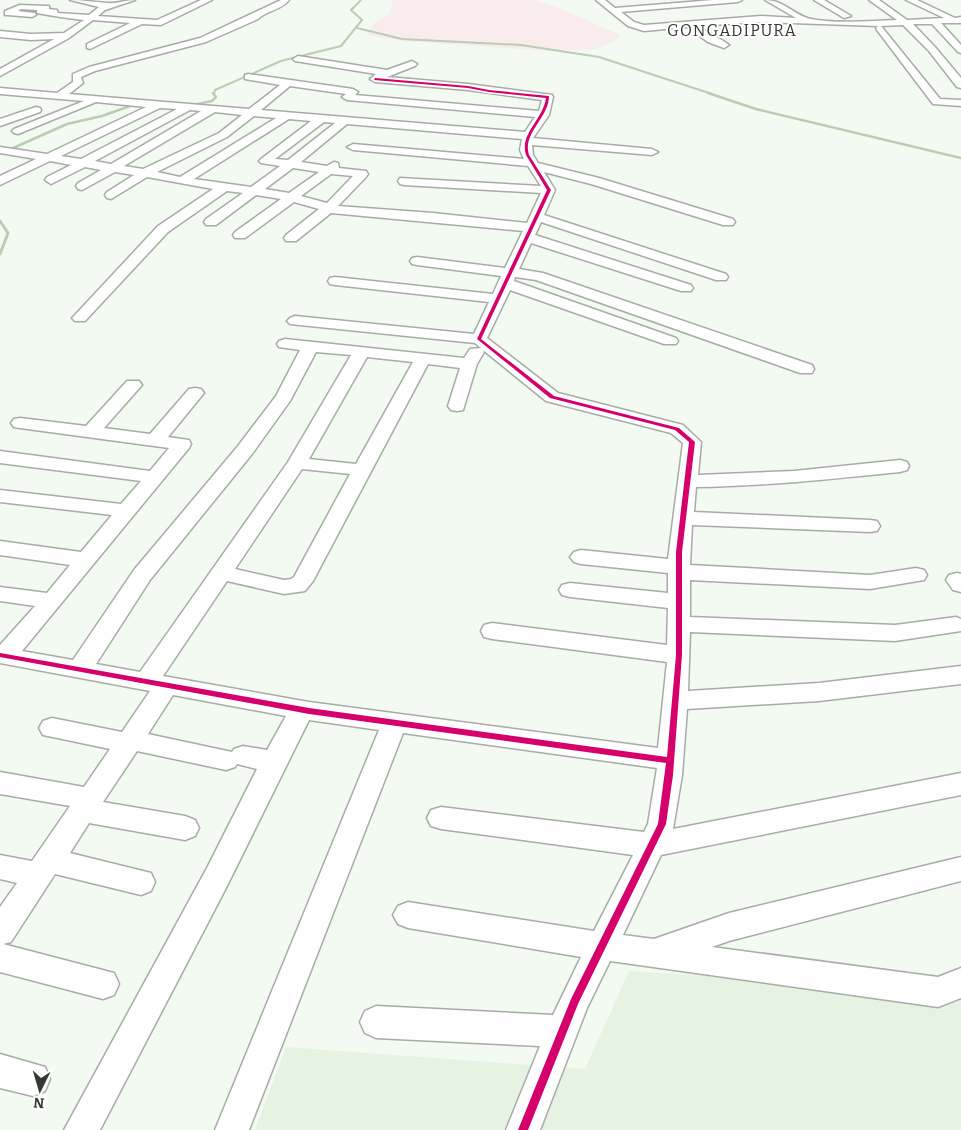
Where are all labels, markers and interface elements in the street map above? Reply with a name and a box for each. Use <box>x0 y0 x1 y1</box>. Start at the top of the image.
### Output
district label: GONGADIPURA <box>667 21 797 40</box>
north arrow <box>15 1065 65 1115</box>
text: N <box>33 1093 45 1111</box>

